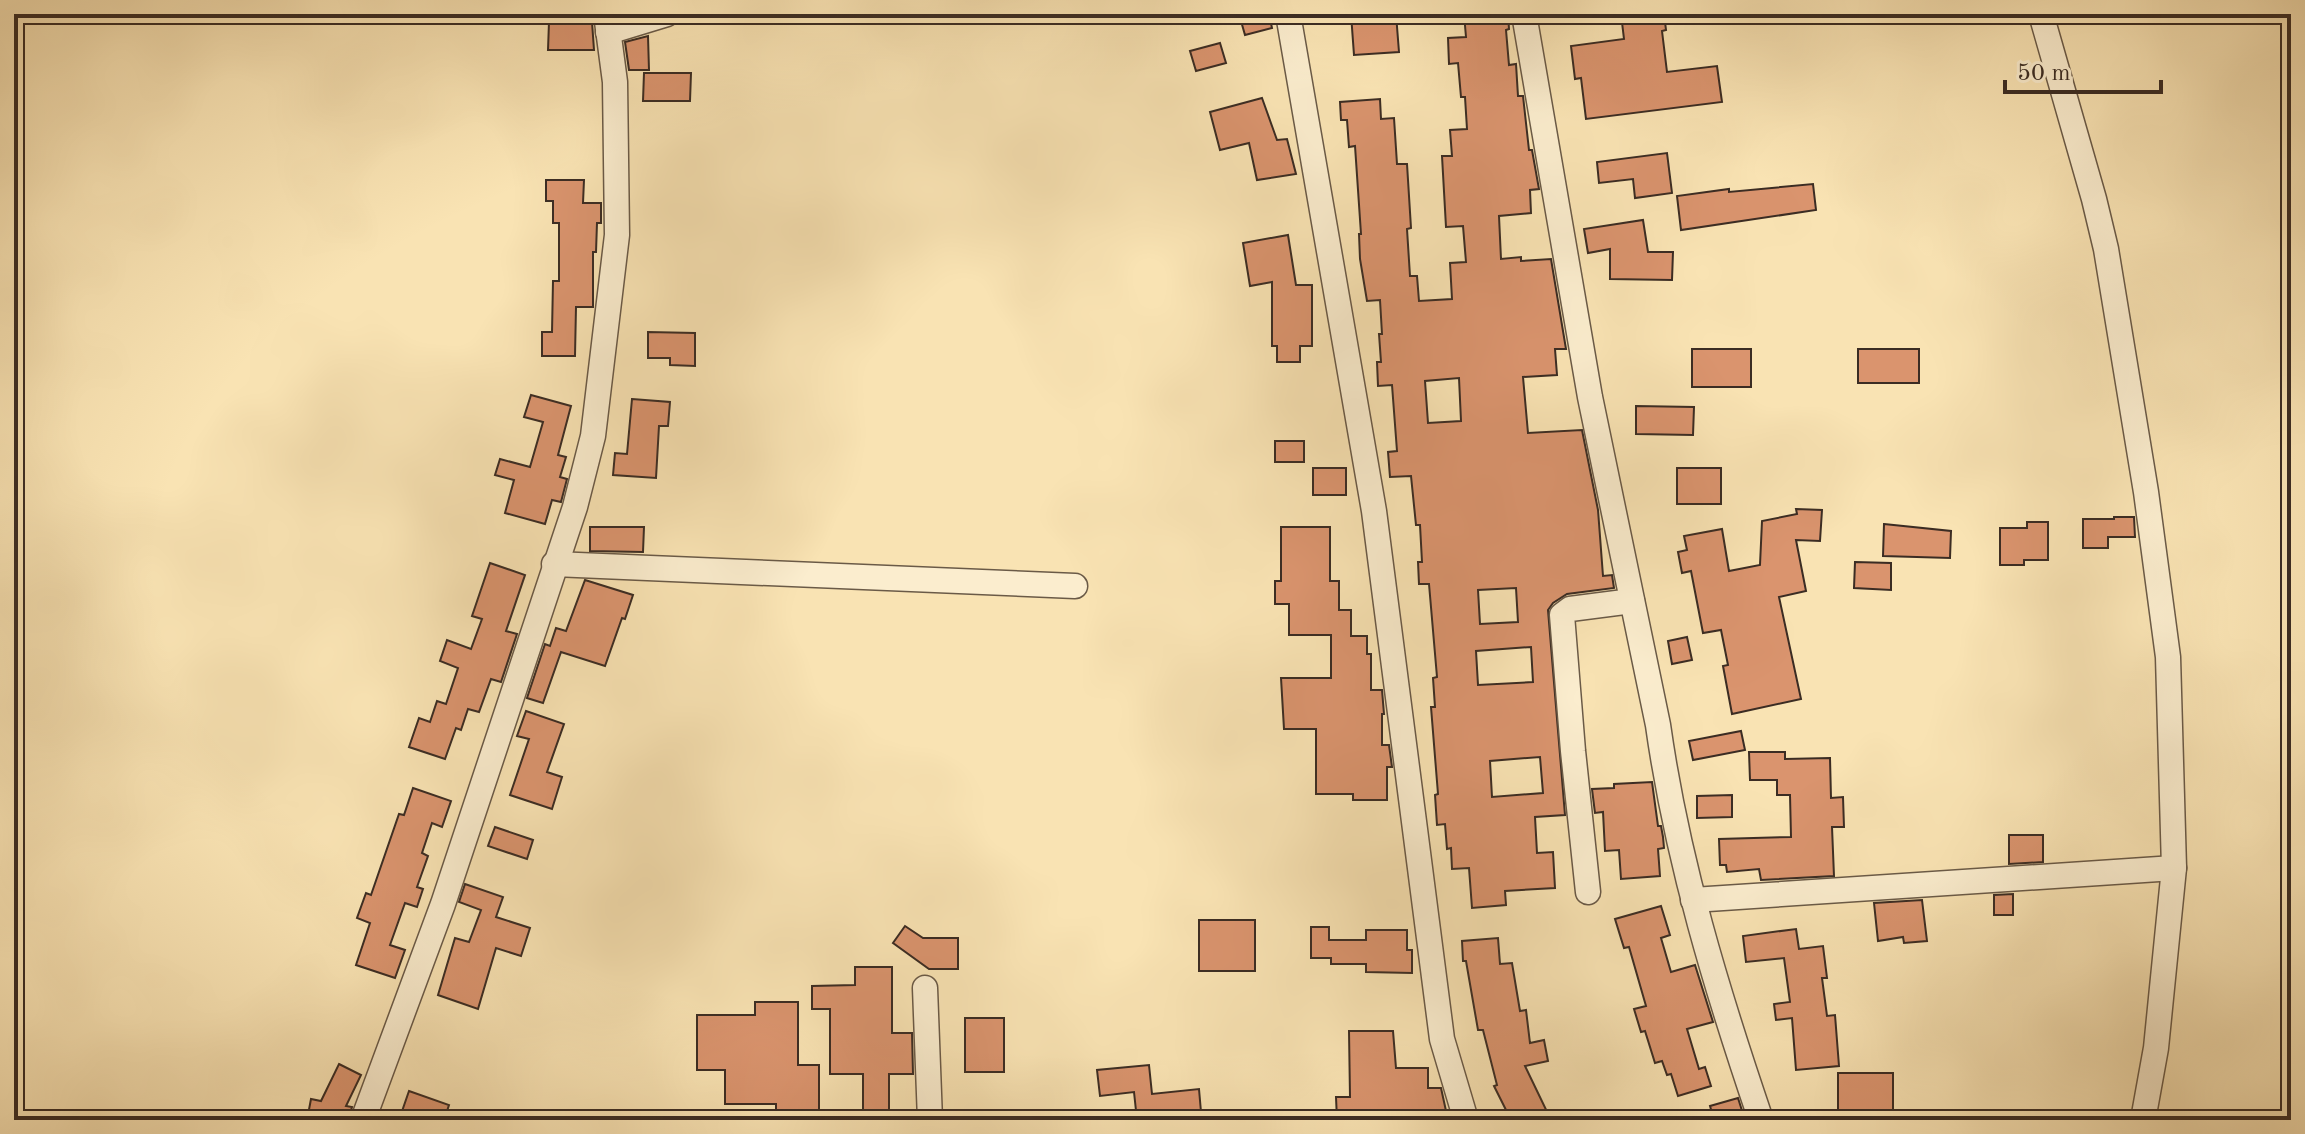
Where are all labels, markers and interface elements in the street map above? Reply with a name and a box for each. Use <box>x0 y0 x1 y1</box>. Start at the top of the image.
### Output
scale bar <box>2005 44 2161 94</box>
text: 50 m <box>2017 62 2071 86</box>

